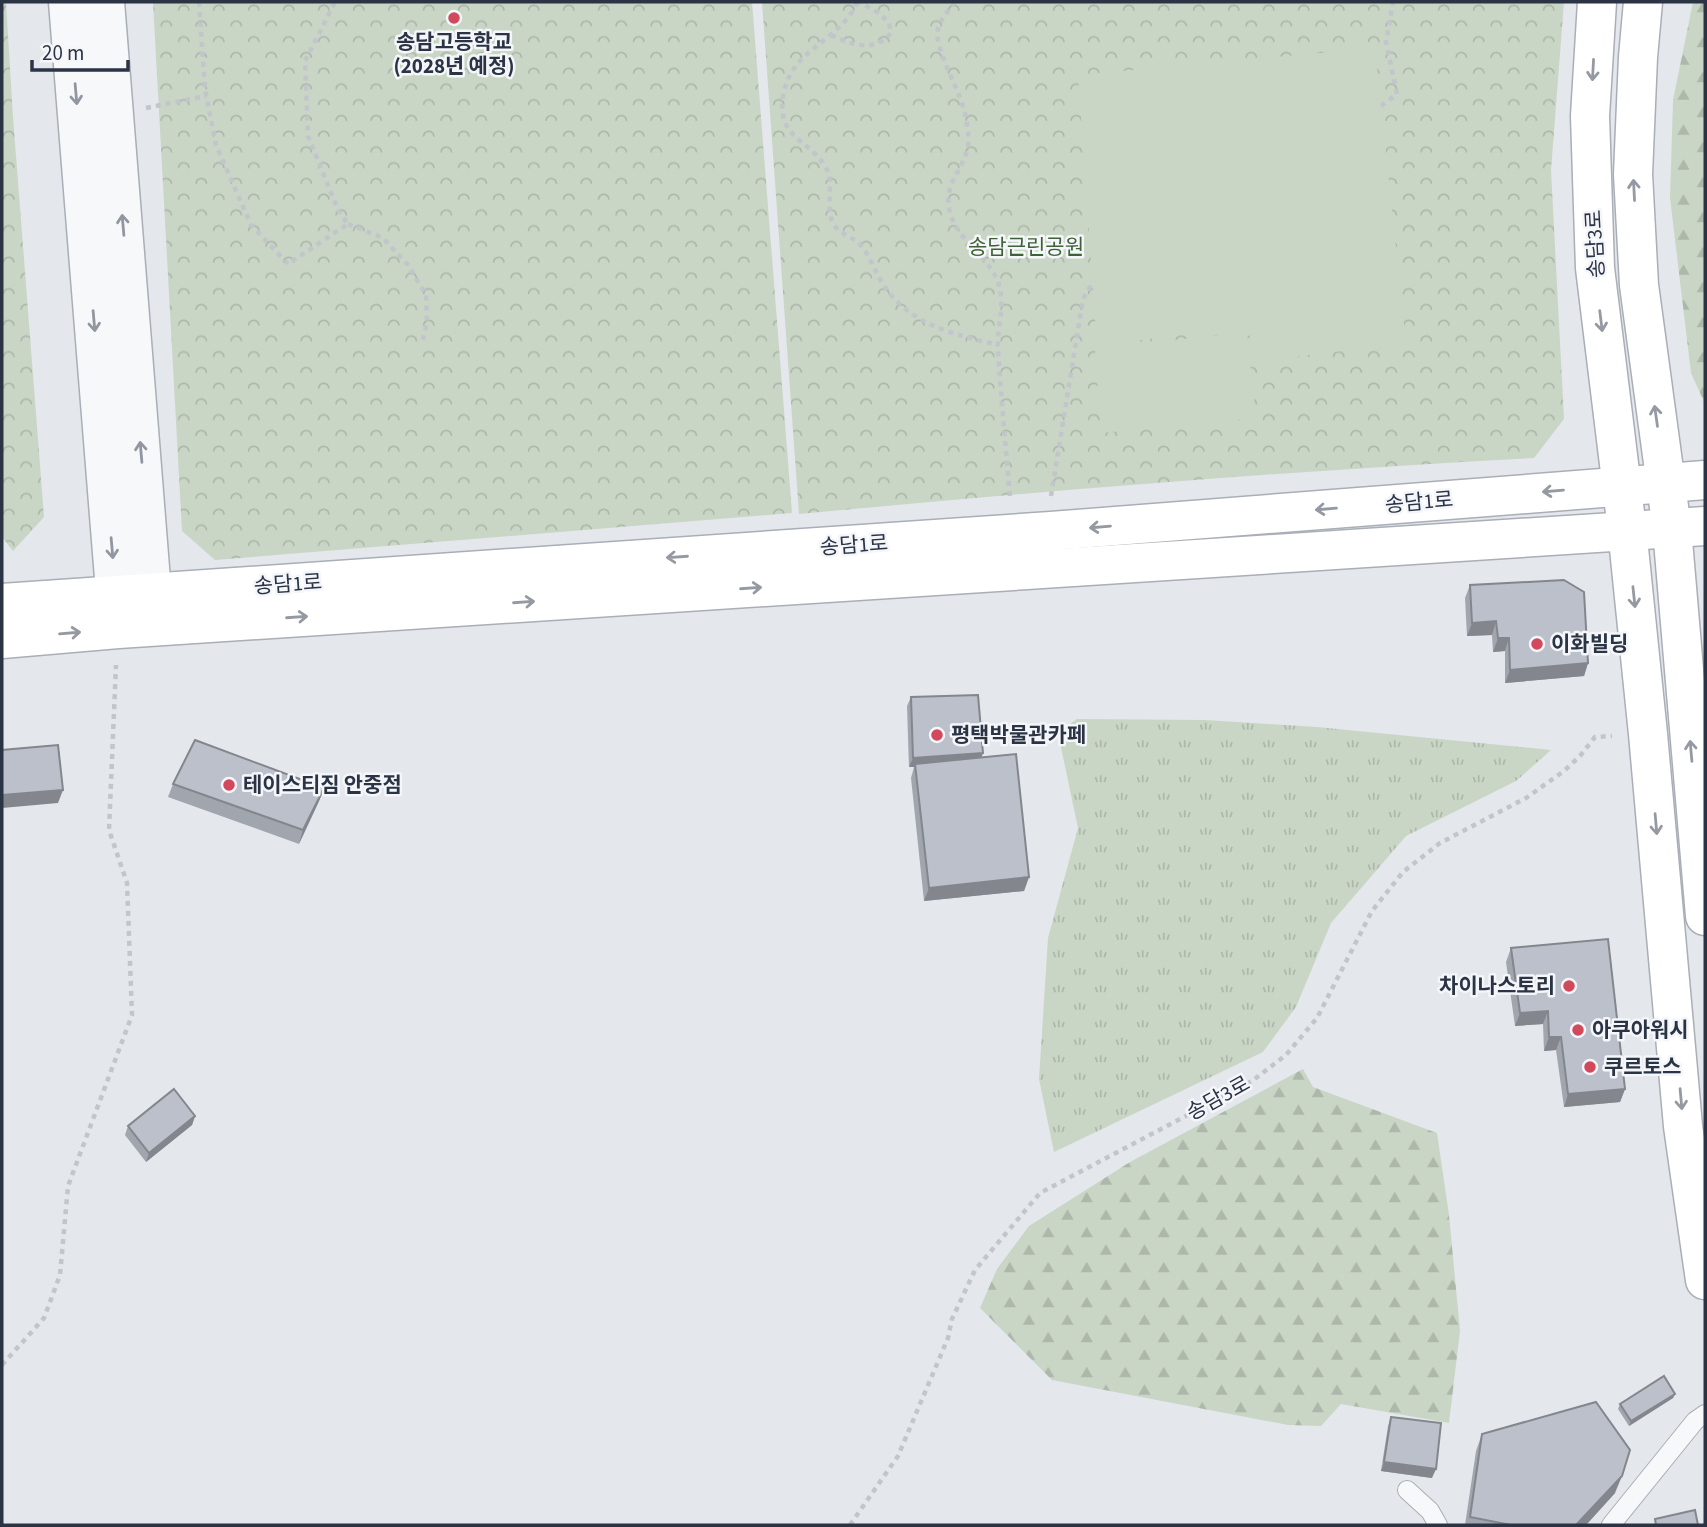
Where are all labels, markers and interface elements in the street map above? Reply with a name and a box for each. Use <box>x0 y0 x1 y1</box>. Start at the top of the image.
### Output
marker: 송담고등학교 (2028년 예정) <box>446 10 462 26</box>
place label: 송담고등학교 (2028년 예정) <box>394 27 514 81</box>
scale bar <box>32 28 128 72</box>
text: 20 m <box>42 38 84 68</box>
one-way arrow <box>1586 58 1599 81</box>
one-way arrow <box>70 82 83 105</box>
one-way arrow <box>1628 179 1641 202</box>
street label: 송담3로 <box>1578 209 1612 279</box>
one-way arrow <box>116 214 129 237</box>
park label: 송담근린공원 <box>968 232 1084 262</box>
one-way arrow <box>88 309 101 332</box>
one-way arrow <box>1595 310 1608 332</box>
one-way arrow <box>1649 405 1662 428</box>
one-way arrow <box>134 441 147 463</box>
street label: 송담1로 <box>1384 484 1454 520</box>
one-way arrow <box>1542 485 1565 498</box>
one-way arrow <box>1316 503 1338 516</box>
one-way arrow <box>1089 521 1111 534</box>
street label: 송담1로 <box>819 528 889 562</box>
one-way arrow <box>106 536 119 559</box>
one-way arrow <box>666 551 689 564</box>
street label: 송담1로 <box>253 567 323 601</box>
one-way arrow <box>739 581 762 594</box>
one-way arrow <box>1628 585 1641 608</box>
one-way arrow <box>512 596 535 609</box>
one-way arrow <box>285 611 308 624</box>
one-way arrow <box>58 626 81 639</box>
place label: 이화빌딩 <box>1551 629 1628 659</box>
marker: 이화빌딩 <box>1529 636 1545 652</box>
place label: 평택박물관카페 <box>951 720 1086 750</box>
marker: 평택박물관카페 <box>929 727 945 743</box>
one-way arrow <box>1684 740 1697 763</box>
place label: 테이스티짐 안중점 <box>243 770 402 800</box>
marker: 테이스티짐 안중점 <box>221 777 237 793</box>
one-way arrow <box>1650 812 1663 834</box>
place label: 차이나스토리 <box>1439 971 1555 1001</box>
marker: 차이나스토리 <box>1561 978 1577 994</box>
place label: 아쿠아워시 <box>1592 1015 1689 1045</box>
marker: 아쿠아워시 <box>1570 1022 1586 1038</box>
place label: 쿠르토스 <box>1604 1052 1681 1082</box>
marker: 쿠르토스 <box>1582 1059 1598 1075</box>
street label: 송담3로 <box>1181 1068 1255 1128</box>
one-way arrow <box>1675 1087 1688 1110</box>

